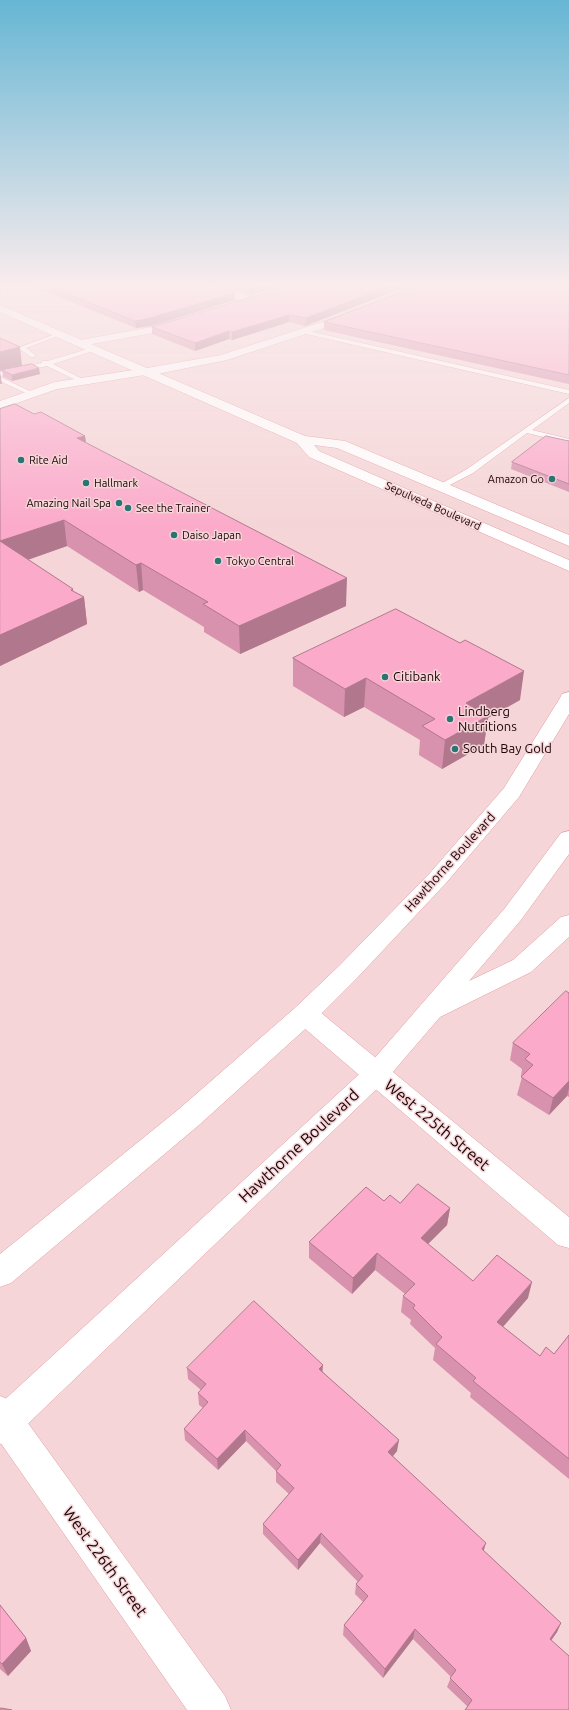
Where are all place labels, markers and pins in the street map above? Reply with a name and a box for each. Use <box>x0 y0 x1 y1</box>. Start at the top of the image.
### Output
place label: Rite Aid <box>29 453 68 467</box>
marker: Rite Aid <box>16 455 26 465</box>
place label: Amazon Go <box>488 472 544 486</box>
marker: Amazon Go <box>547 474 557 484</box>
place label: Hallmark <box>94 476 138 490</box>
marker: Hallmark <box>81 478 91 488</box>
place label: Amazing Nail Spa <box>26 496 111 510</box>
marker: Amazing Nail Spa <box>114 498 124 508</box>
place label: See the Trainer <box>136 501 210 515</box>
marker: See the Trainer <box>123 503 133 513</box>
place label: Daiso Japan <box>182 528 241 542</box>
marker: Daiso Japan <box>169 530 179 540</box>
place label: Tokyo Central <box>226 554 294 568</box>
marker: Tokyo Central <box>213 556 223 566</box>
place label: Citibank <box>393 669 441 685</box>
marker: Citibank <box>380 672 390 682</box>
place label: Lindberg Nutritions <box>458 704 517 735</box>
marker: Lindberg Nutritions <box>445 714 455 724</box>
place label: South Bay Gold <box>463 741 552 757</box>
marker: South Bay Gold <box>450 744 460 754</box>

